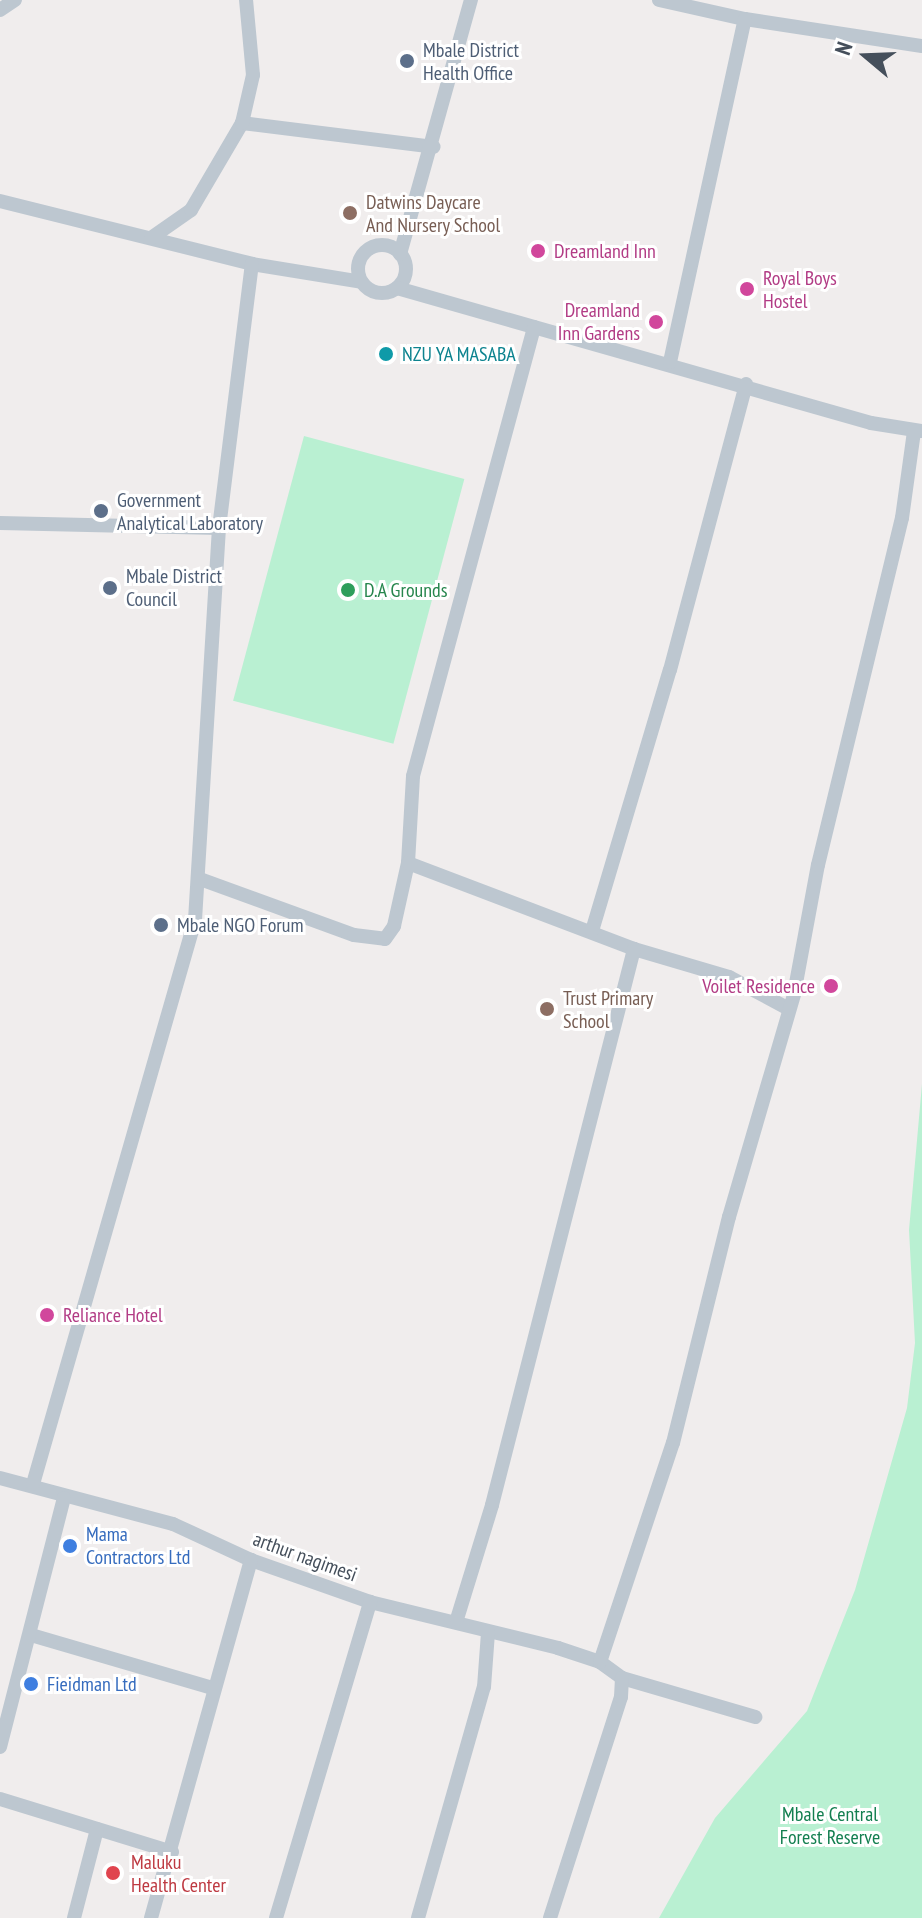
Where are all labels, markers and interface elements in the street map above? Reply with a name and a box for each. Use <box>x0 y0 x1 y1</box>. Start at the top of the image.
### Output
north arrow <box>826 16 906 96</box>
place label: Mbale District Health Office <box>423 38 519 85</box>
text: N <box>828 38 858 58</box>
marker: Mbale District Health Office <box>398 52 416 70</box>
place label: Datwins Daycare And Nursery School <box>366 190 501 237</box>
marker: Datwins Daycare And Nursery School <box>341 204 359 222</box>
place label: Dreamland Inn <box>554 239 656 263</box>
marker: Dreamland Inn <box>529 242 547 260</box>
place label: Royal Boys Hostel <box>763 266 837 313</box>
marker: Royal Boys Hostel <box>738 280 756 298</box>
place label: Dreamland Inn Gardens <box>558 298 640 345</box>
marker: Dreamland Inn Gardens <box>647 313 665 331</box>
place label: NZU YA MASABA <box>402 342 517 366</box>
marker: NZU YA MASABA <box>377 345 395 363</box>
place label: Government Analytical Laboratory <box>117 488 263 535</box>
marker: Government Analytical Laboratory <box>92 502 110 520</box>
place label: Mbale District Council <box>126 564 222 611</box>
place label: D.A Grounds <box>364 578 448 602</box>
marker: Mbale District Council <box>101 579 119 597</box>
marker: D.A Grounds <box>339 581 357 599</box>
place label: Mbale NGO Forum <box>177 913 303 937</box>
marker: Mbale NGO Forum <box>152 916 170 934</box>
place label: Voilet Residence <box>702 974 815 998</box>
marker: Voilet Residence <box>822 977 840 995</box>
place label: Trust Primary School <box>563 986 653 1033</box>
marker: Trust Primary School <box>538 1000 556 1018</box>
place label: Reliance Hotel <box>63 1303 163 1327</box>
marker: Reliance Hotel <box>38 1306 56 1324</box>
place label: Mama Contractors Ltd <box>86 1522 190 1569</box>
street label: arthur nagimesi <box>250 1527 360 1587</box>
marker: Mama Contractors Ltd <box>61 1537 79 1555</box>
place label: Fieidman Ltd <box>47 1672 137 1696</box>
marker: Fieidman Ltd <box>22 1675 40 1693</box>
park label: Mbale Central Forest Reserve <box>780 1803 880 1850</box>
place label: Maluku Health Center <box>131 1850 226 1897</box>
marker: Maluku Health Center <box>102 1862 124 1884</box>

